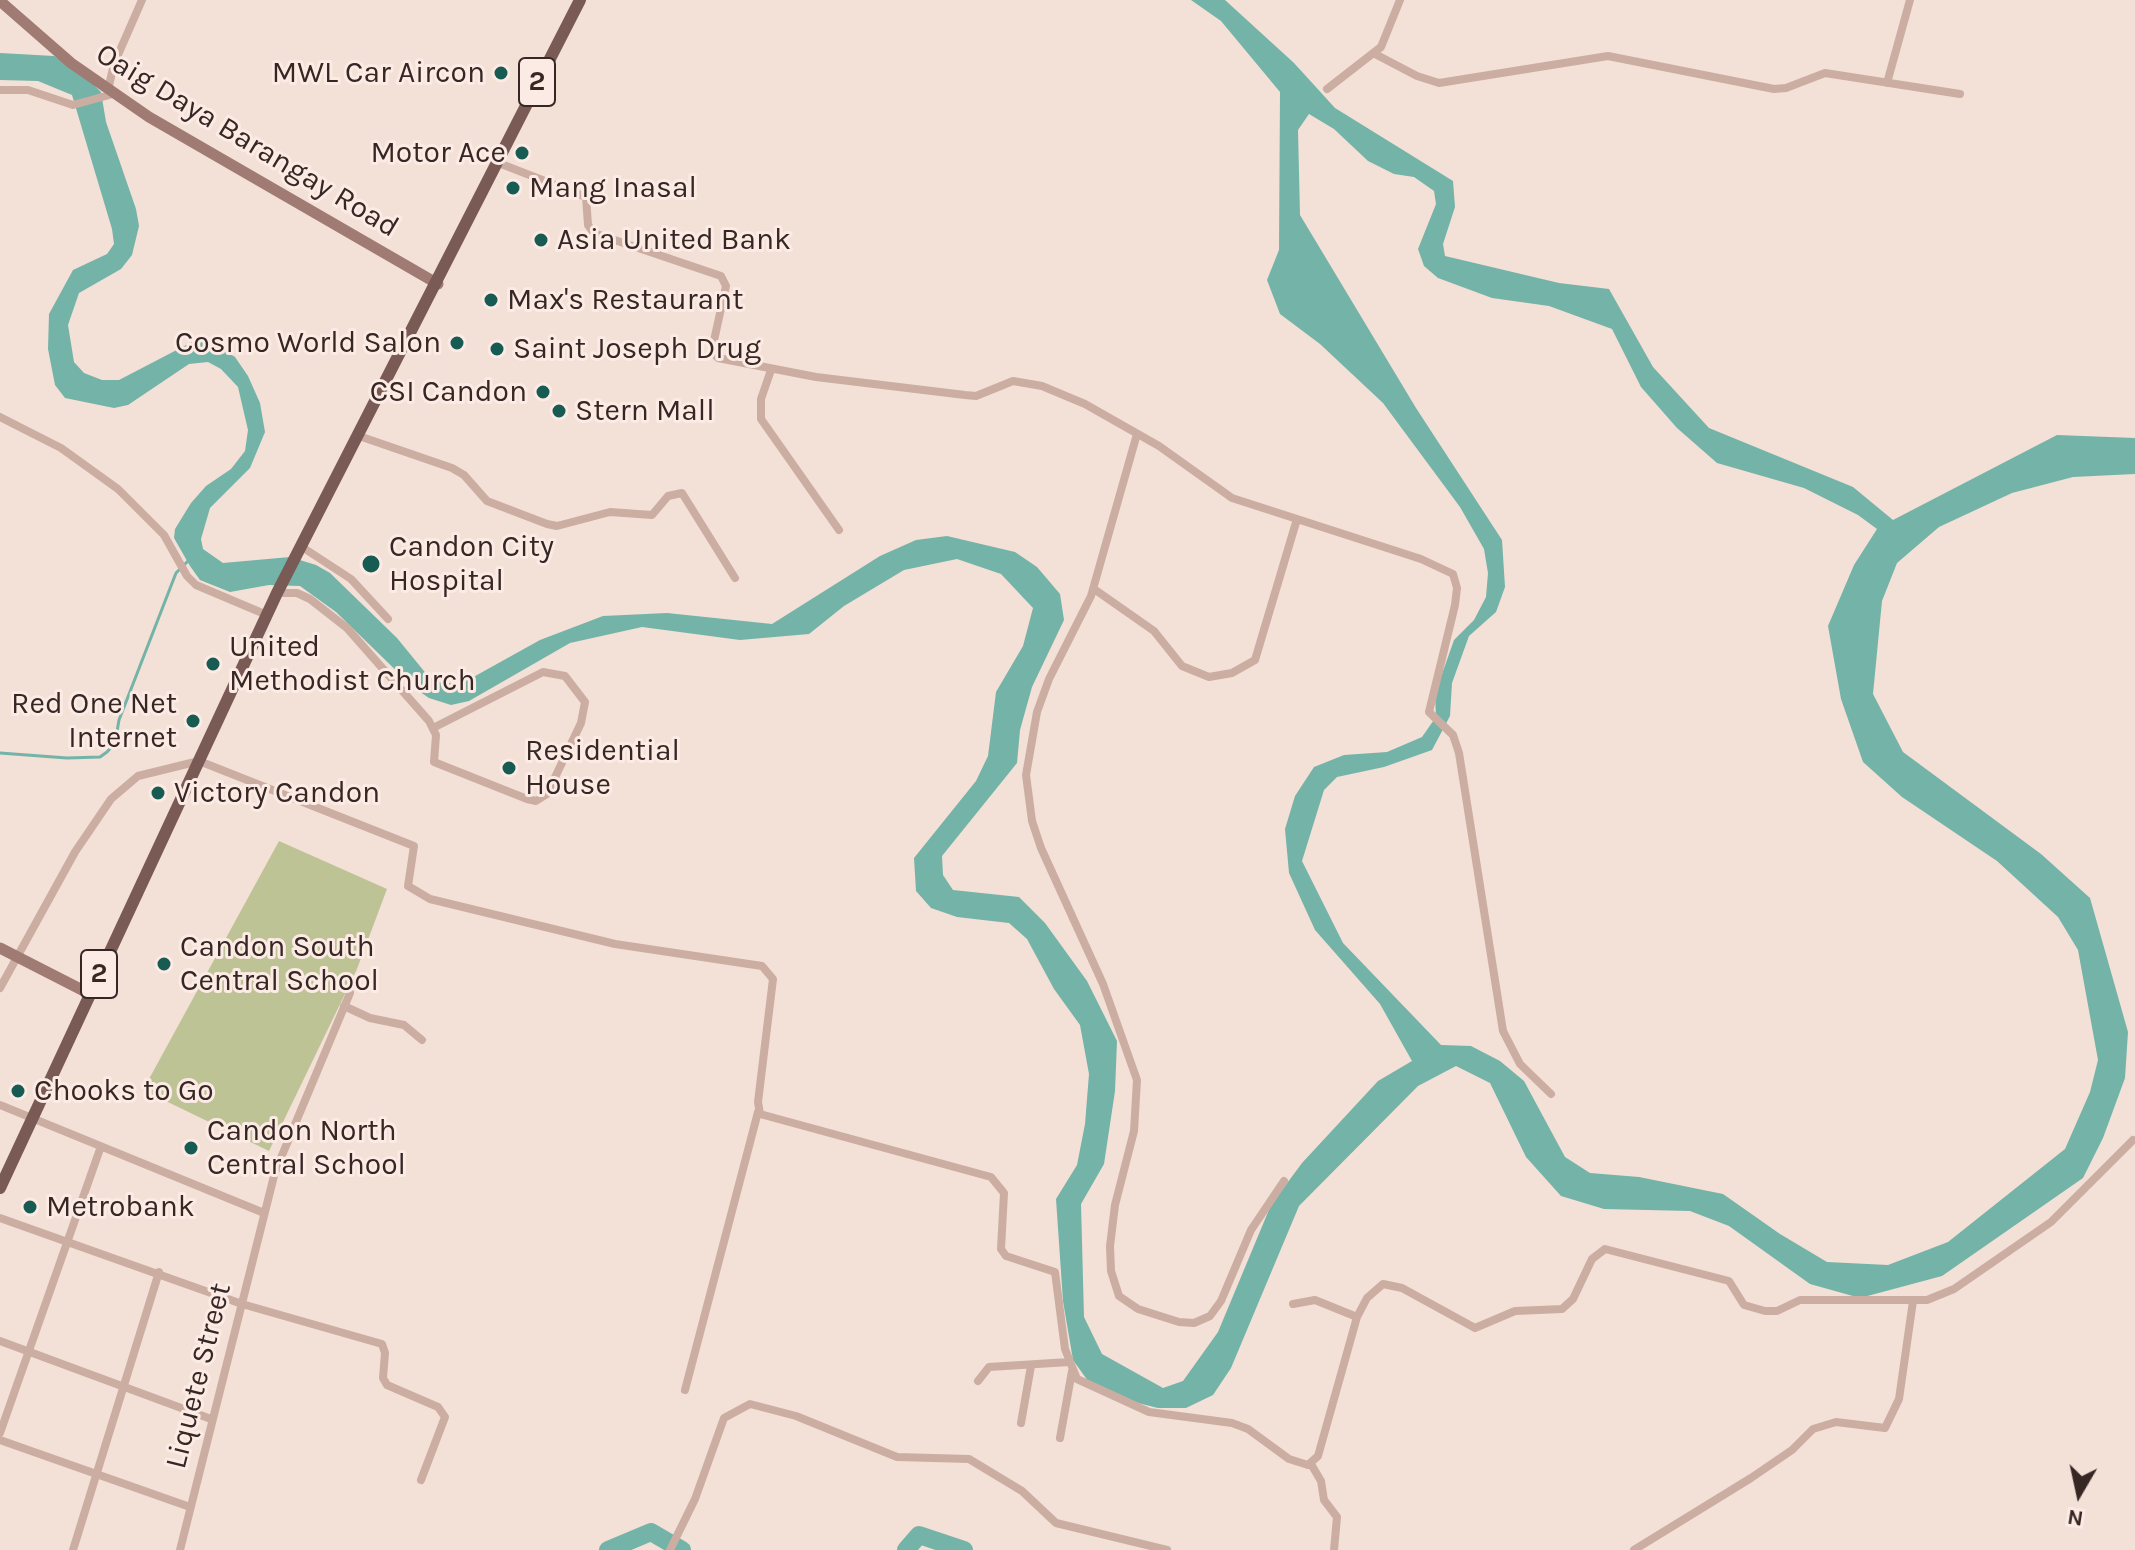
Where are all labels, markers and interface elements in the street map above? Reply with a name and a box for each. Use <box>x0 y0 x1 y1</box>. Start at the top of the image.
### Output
street label: Oaig Daya Barangay Road <box>89 36 405 246</box>
place label: MWL Car Aircon <box>272 55 485 91</box>
road number: 2 <box>519 58 555 106</box>
marker: MWL Car Aircon <box>492 64 510 82</box>
place label: Motor Ace <box>370 135 506 171</box>
marker: Motor Ace <box>513 144 531 162</box>
place label: Mang Inasal <box>529 170 697 206</box>
marker: Mang Inasal <box>504 179 522 197</box>
place label: Asia United Bank <box>557 222 791 258</box>
marker: Asia United Bank <box>532 231 550 249</box>
place label: Max's Restaurant <box>507 282 743 318</box>
marker: Max's Restaurant <box>482 291 500 309</box>
place label: Cosmo World Salon <box>175 325 441 361</box>
place label: Saint Joseph Drug <box>513 331 761 367</box>
marker: Cosmo World Salon <box>448 334 466 352</box>
marker: Saint Joseph Drug <box>488 340 506 358</box>
place label: CSI Candon <box>370 374 527 410</box>
marker: CSI Candon <box>534 383 552 401</box>
place label: Stern Mall <box>575 393 715 429</box>
marker: Stern Mall <box>550 402 568 420</box>
place label: Candon City Hospital <box>389 529 554 600</box>
marker: Candon City Hospital <box>360 553 382 575</box>
place label: United Methodist Church <box>229 629 476 700</box>
marker: United Methodist Church <box>204 655 222 673</box>
place label: Red One Net Internet <box>11 686 177 756</box>
marker: Red One Net Internet <box>184 712 202 730</box>
place label: Residential House <box>525 733 680 804</box>
marker: Residential House <box>500 759 518 777</box>
place label: Victory Candon <box>174 775 380 811</box>
marker: Victory Candon <box>149 784 167 802</box>
place label: Candon South Central School <box>180 929 379 1000</box>
road number: 2 <box>81 950 117 998</box>
marker: Candon South Central School <box>155 955 173 973</box>
place label: Chooks to Go <box>34 1073 214 1109</box>
marker: Chooks to Go <box>9 1082 27 1100</box>
place label: Candon North Central School <box>207 1113 406 1184</box>
marker: Candon North Central School <box>182 1139 200 1157</box>
place label: Metrobank <box>46 1189 195 1225</box>
marker: Metrobank <box>21 1198 39 1216</box>
street label: Liquete Street <box>159 1279 239 1473</box>
north arrow <box>2039 1454 2119 1534</box>
text: N <box>2065 1504 2085 1532</box>

